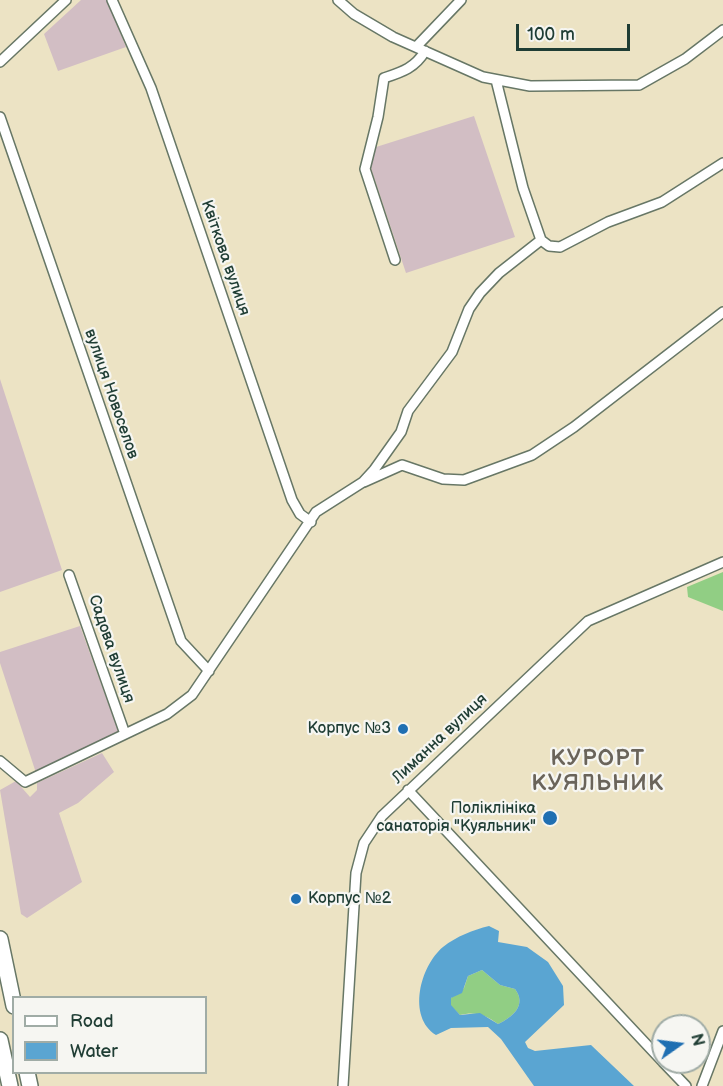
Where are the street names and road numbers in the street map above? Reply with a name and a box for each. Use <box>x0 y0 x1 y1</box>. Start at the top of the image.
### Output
street label: Квіткова вулиця <box>196 198 254 318</box>
street label: вулиця Новоселов <box>80 327 142 461</box>
street label: Садова вулиця <box>84 593 138 705</box>
street label: Лиманна вулиця <box>388 690 492 788</box>

